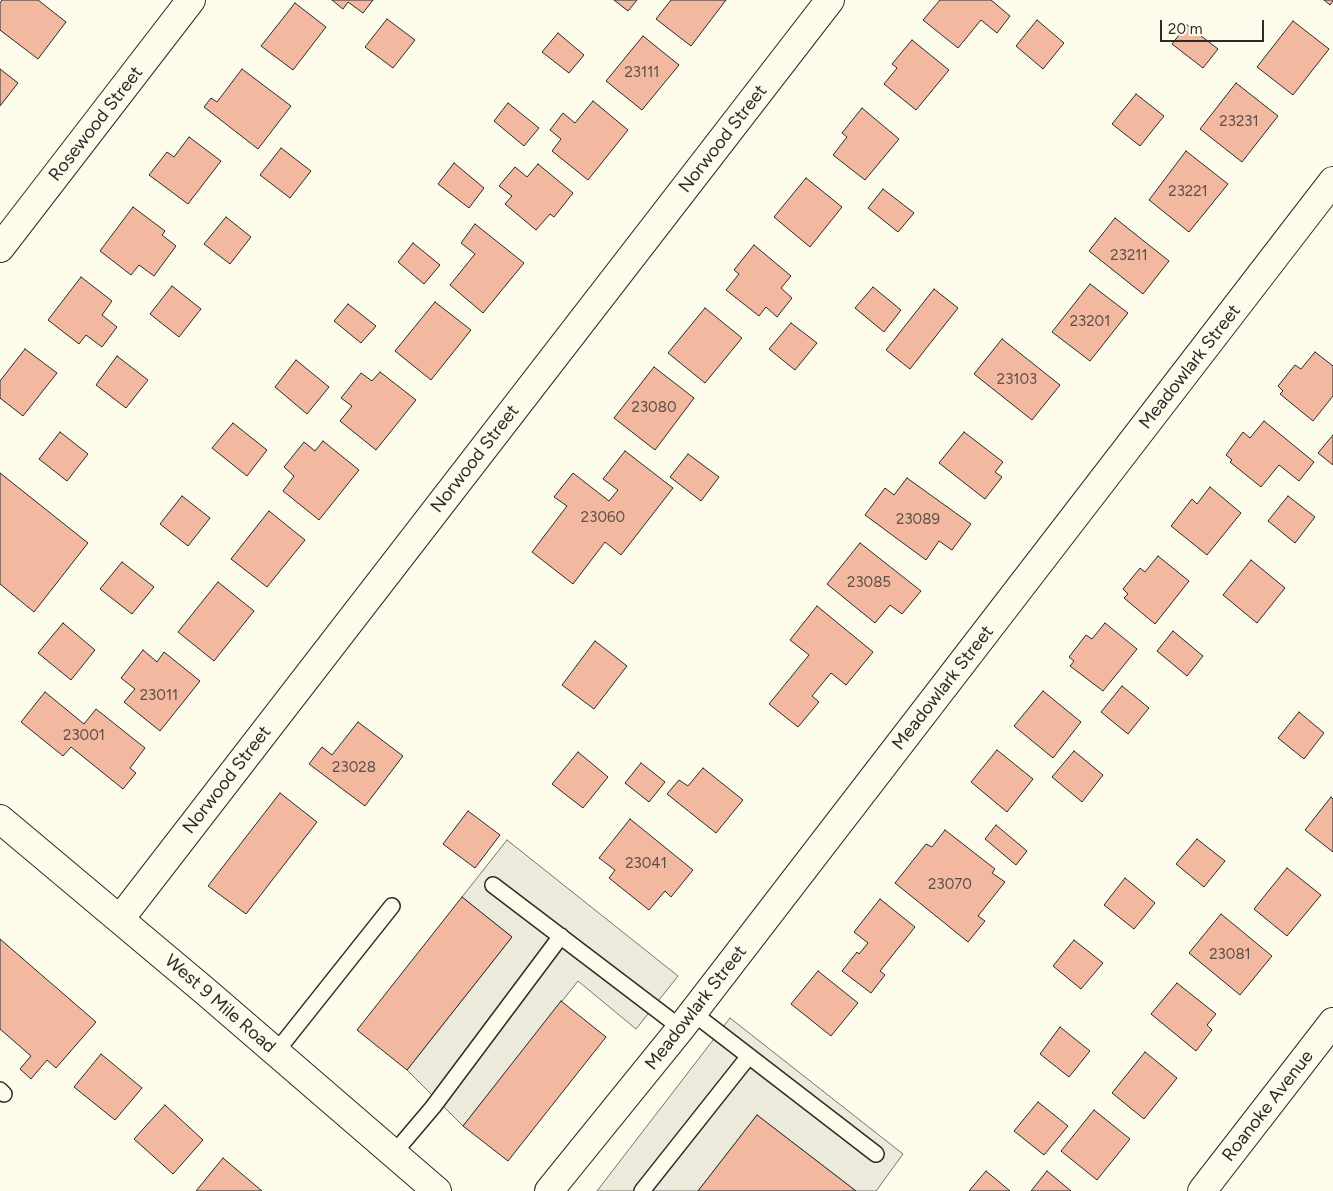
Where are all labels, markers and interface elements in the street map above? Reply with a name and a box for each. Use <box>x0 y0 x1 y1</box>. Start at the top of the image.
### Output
scale bar <box>1163 10 1267 42</box>
text: 20 m <box>1168 20 1202 38</box>
street label: Rosewood Street <box>44 62 148 186</box>
house number: 23111 <box>624 64 660 82</box>
street label: Norwood Street <box>674 81 772 197</box>
house number: 23231 <box>1219 113 1259 131</box>
house number: 23221 <box>1168 183 1208 201</box>
house number: 23211 <box>1110 247 1148 265</box>
street label: Meadowlark Street <box>1135 301 1245 433</box>
house number: 23201 <box>1070 313 1110 331</box>
house number: 23103 <box>997 371 1037 389</box>
house number: 23080 <box>632 399 676 417</box>
street label: Norwood Street <box>426 401 524 517</box>
house number: 23060 <box>581 509 625 527</box>
house number: 23089 <box>896 511 940 529</box>
house number: 23085 <box>847 574 891 592</box>
street label: Meadowlark Street <box>888 622 998 754</box>
house number: 23011 <box>140 687 178 705</box>
street label: Norwood Street <box>178 722 276 838</box>
house number: 23001 <box>63 727 105 745</box>
house number: 23028 <box>332 759 376 777</box>
house number: 23041 <box>625 855 667 873</box>
house number: 23070 <box>928 876 972 894</box>
street label: Meadowlark Street <box>641 942 751 1074</box>
house number: 23081 <box>1209 946 1251 964</box>
street label: West 9 Mile Road <box>160 950 280 1058</box>
street label: Roanoke Avenue <box>1218 1046 1318 1166</box>

